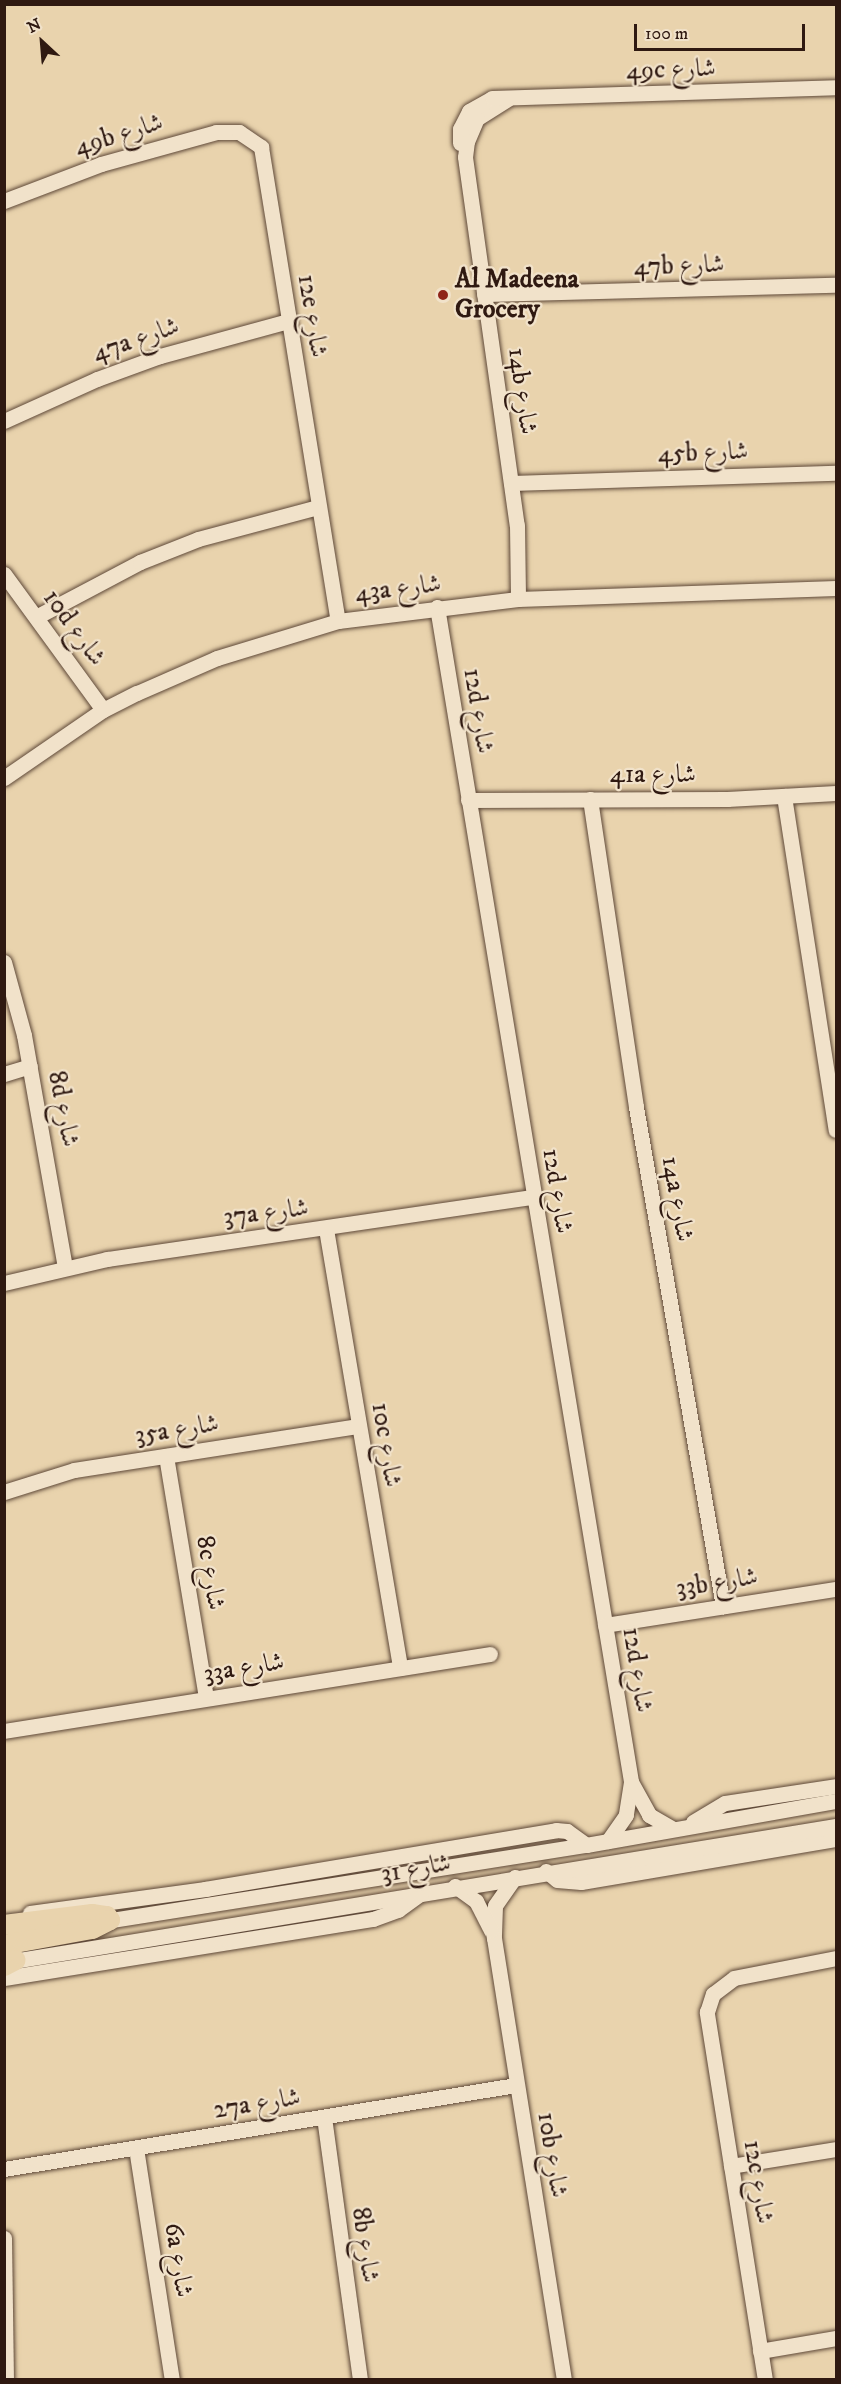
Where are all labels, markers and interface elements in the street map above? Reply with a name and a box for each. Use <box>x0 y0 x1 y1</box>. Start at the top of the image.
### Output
north arrow <box>12 12 72 72</box>
scale bar <box>637 12 808 50</box>
text: N <box>24 14 44 38</box>
text: 100 m <box>645 23 688 45</box>
street label: 49c شارع <box>626 53 716 87</box>
street label: 49b شارع <box>71 107 167 163</box>
street label: 47b شارع <box>633 249 725 283</box>
place label: Al Madeena Grocery <box>455 264 579 326</box>
street label: 12e شارع <box>290 272 334 360</box>
marker: Al Madeena Grocery <box>436 288 450 302</box>
street label: 47a شارع <box>89 311 183 369</box>
street label: 14b شارع <box>500 346 544 436</box>
street label: 45b شارع <box>657 436 749 470</box>
street label: 43a شارع <box>353 568 443 610</box>
street label: 10d شارع <box>36 584 112 672</box>
street label: 12d شارع <box>456 666 500 756</box>
street label: 41a شارع <box>610 759 696 791</box>
street label: 8d شارع <box>40 1068 86 1150</box>
street label: 12d شارع <box>535 1146 579 1236</box>
street label: 14a شارع <box>654 1154 700 1244</box>
street label: 37a شارع <box>222 1192 310 1234</box>
street label: 10c شارع <box>364 1400 408 1490</box>
street label: 35a شارع <box>133 1408 221 1452</box>
street label: 8c شارع <box>189 1534 231 1612</box>
street label: 33b شارع <box>674 1561 760 1605</box>
street label: 12d شارع <box>615 1625 659 1715</box>
street label: 33a شارع <box>201 1646 287 1690</box>
street label: شارع 31 <box>379 1848 453 1890</box>
street label: 27a شارع <box>211 2082 303 2126</box>
street label: 10b شارع <box>530 2110 574 2200</box>
street label: 12c شارع <box>736 2138 780 2226</box>
street label: 8b شارع <box>344 2205 386 2285</box>
street label: 6a شارع <box>157 2220 199 2300</box>

